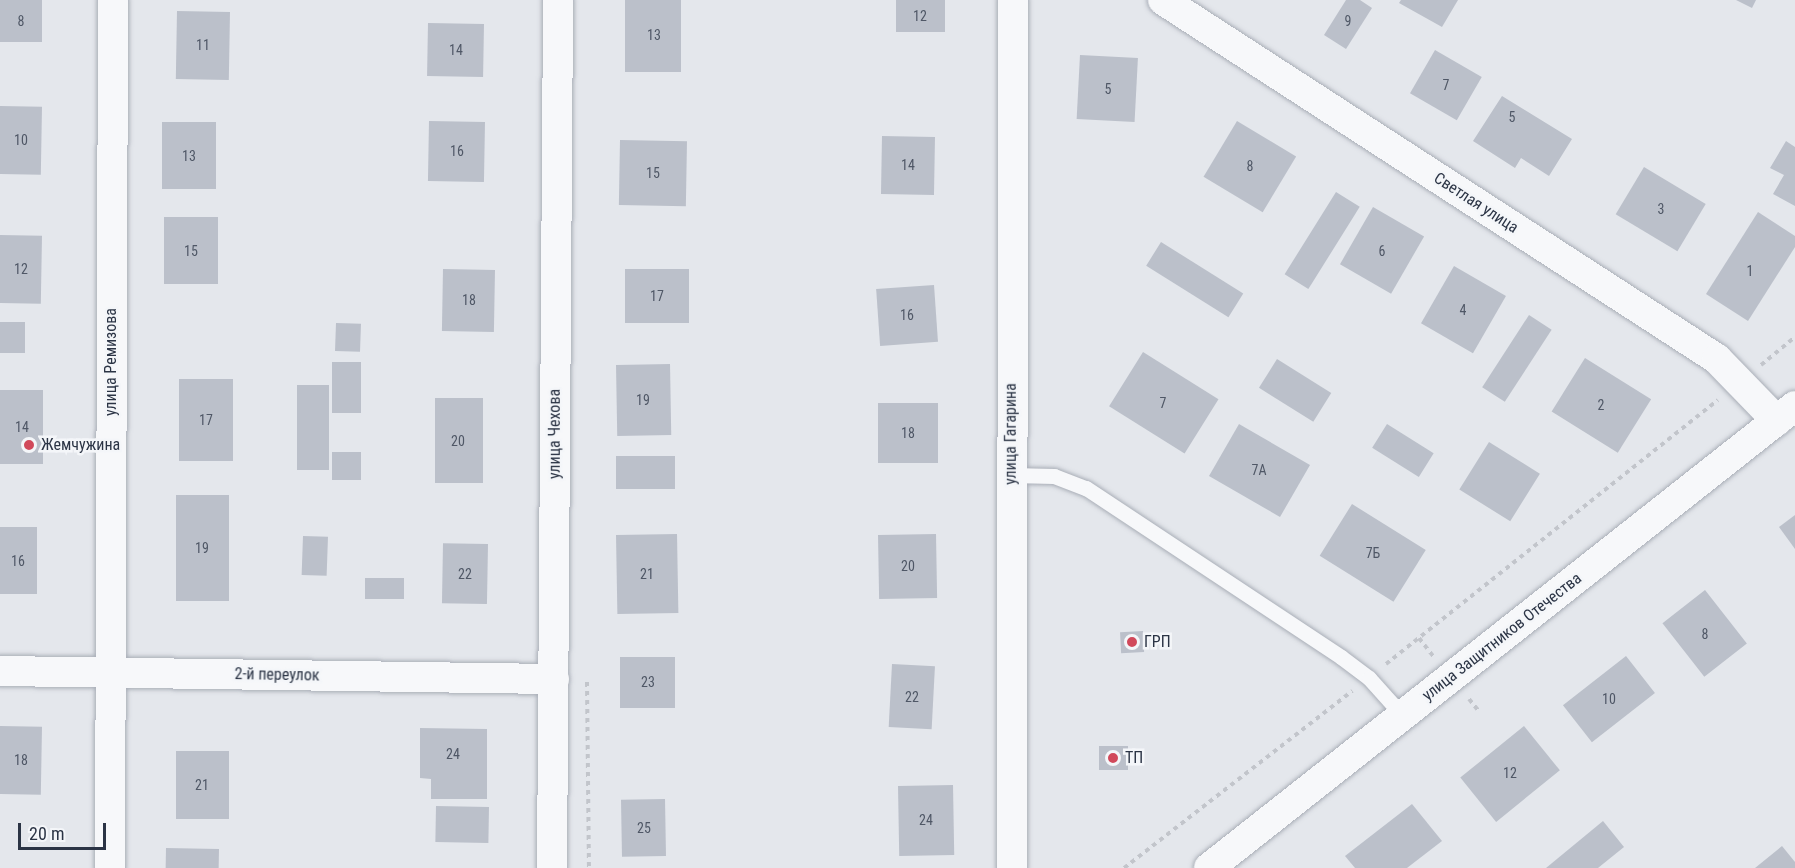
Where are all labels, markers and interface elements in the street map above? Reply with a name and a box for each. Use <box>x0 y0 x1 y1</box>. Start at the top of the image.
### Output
house number: 12 <box>913 8 927 24</box>
house number: 8 <box>18 13 24 29</box>
house number: 9 <box>1345 13 1351 29</box>
house number: 13 <box>647 27 661 43</box>
house number: 11 <box>196 37 210 53</box>
house number: 14 <box>449 42 463 58</box>
house number: 7 <box>1443 77 1449 93</box>
house number: 5 <box>1105 81 1111 97</box>
house number: 5 <box>1509 109 1515 125</box>
house number: 10 <box>14 132 28 148</box>
house number: 16 <box>450 143 464 159</box>
house number: 13 <box>182 148 196 164</box>
house number: 14 <box>901 157 915 173</box>
house number: 8 <box>1247 158 1253 174</box>
house number: 15 <box>646 165 660 181</box>
street label: Светлая улица <box>1430 169 1522 237</box>
house number: 3 <box>1658 201 1664 217</box>
house number: 15 <box>184 243 198 259</box>
house number: 6 <box>1379 243 1385 259</box>
house number: 12 <box>14 261 28 277</box>
house number: 1 <box>1747 263 1753 279</box>
house number: 17 <box>650 288 664 304</box>
house number: 18 <box>462 292 476 308</box>
house number: 4 <box>1460 302 1466 318</box>
house number: 16 <box>900 307 914 323</box>
street label: улица Ремизова <box>101 308 121 416</box>
street label: улица Гагарина <box>1001 383 1021 485</box>
street label: улица Чехова <box>545 389 565 479</box>
house number: 19 <box>636 392 650 408</box>
house number: 7 <box>1160 395 1166 411</box>
house number: 2 <box>1598 397 1604 413</box>
house number: 17 <box>199 412 213 428</box>
house number: 14 <box>15 419 29 435</box>
house number: 18 <box>901 425 915 441</box>
house number: 20 <box>451 433 465 449</box>
place label: Жемчужина <box>41 435 120 455</box>
marker: Жемчужина <box>22 438 36 452</box>
house number: 7А <box>1252 462 1266 478</box>
house number: 19 <box>195 540 209 556</box>
house number: 7Б <box>1366 545 1380 561</box>
house number: 16 <box>11 553 25 569</box>
house number: 20 <box>901 558 915 574</box>
house number: 22 <box>458 566 472 582</box>
house number: 21 <box>640 566 654 582</box>
street label: улица Защитников Отечества <box>1419 569 1585 705</box>
house number: 8 <box>1702 626 1708 642</box>
place label: ГРП <box>1144 632 1171 652</box>
marker: ГРП <box>1125 635 1139 649</box>
street label: 2-й переулок <box>234 665 320 685</box>
house number: 23 <box>641 674 655 690</box>
house number: 22 <box>905 689 919 705</box>
house number: 10 <box>1602 691 1616 707</box>
house number: 24 <box>446 746 460 762</box>
place label: ТП <box>1125 748 1143 768</box>
marker: ТП <box>1106 751 1120 765</box>
house number: 18 <box>14 752 28 768</box>
house number: 12 <box>1503 765 1517 781</box>
house number: 21 <box>195 777 209 793</box>
scale bar <box>21 811 110 849</box>
house number: 24 <box>919 812 933 828</box>
house number: 25 <box>637 820 651 836</box>
text: 20 m <box>29 823 64 844</box>

